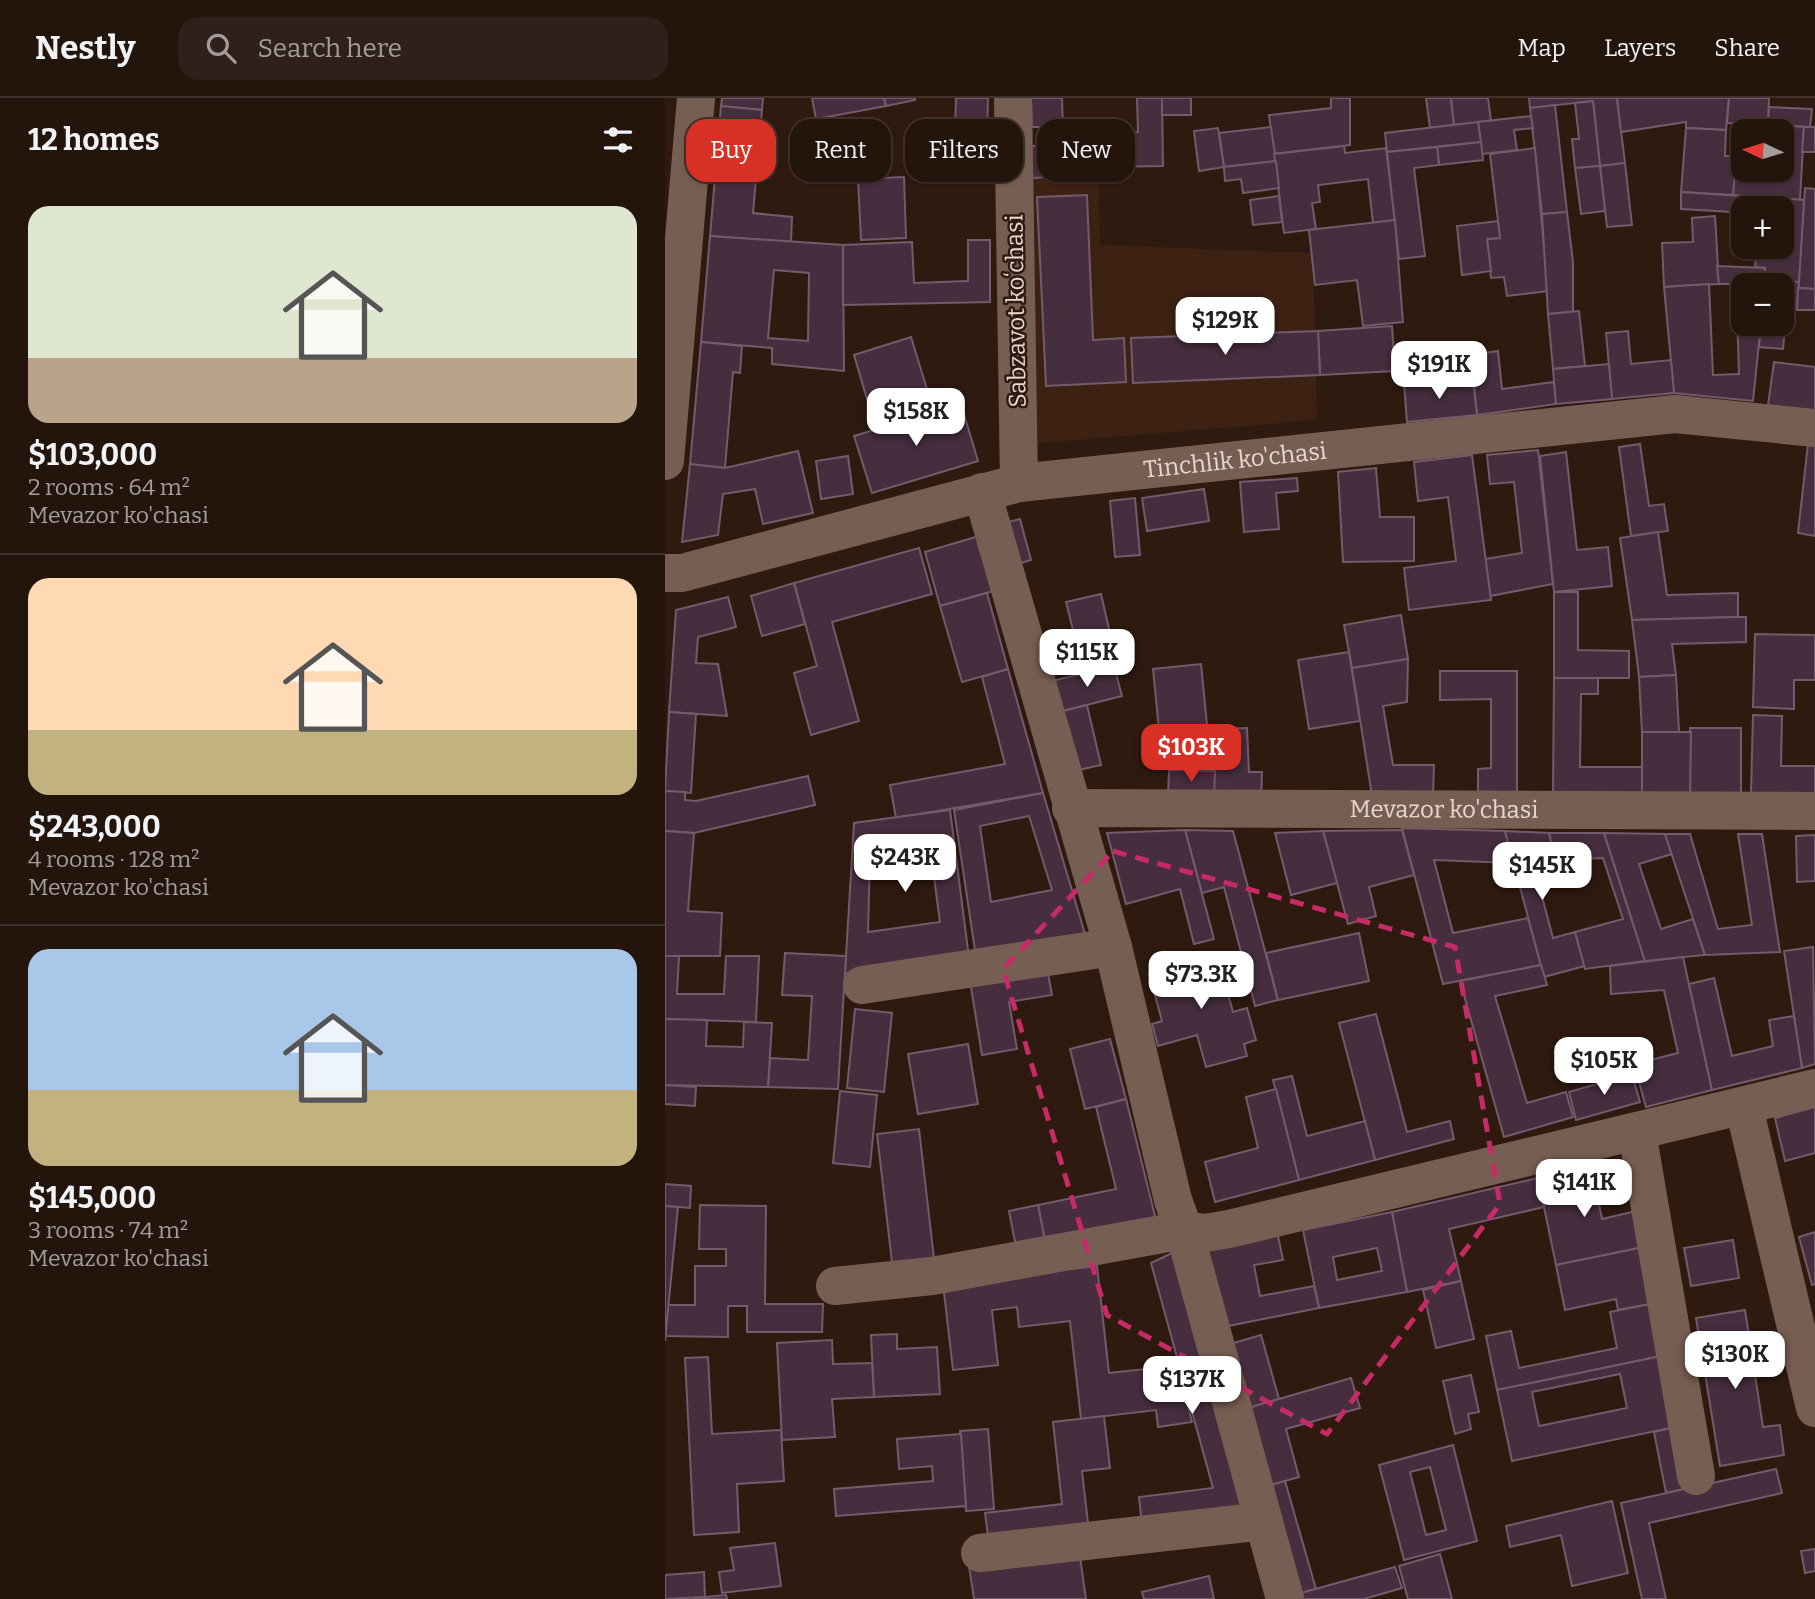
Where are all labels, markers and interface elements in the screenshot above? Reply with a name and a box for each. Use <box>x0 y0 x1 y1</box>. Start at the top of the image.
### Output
search box <box>178 17 668 80</box>
text: Nestly <box>35 28 136 68</box>
icon: search <box>202 29 240 67</box>
text: Search here <box>258 33 402 64</box>
text: Map <box>1518 34 1566 62</box>
text: Layers <box>1604 34 1676 62</box>
text: Share <box>1714 34 1780 62</box>
chip: Buy <box>686 119 776 182</box>
chip: Rent <box>790 119 891 182</box>
chip: Filters <box>905 119 1023 182</box>
chip: New <box>1037 119 1135 182</box>
north arrow <box>1731 119 1794 182</box>
map controls <box>1731 119 1794 336</box>
icon: filters <box>599 121 637 159</box>
text: 12 homes <box>28 122 159 158</box>
button: + <box>1731 196 1794 259</box>
street label: Sabzavot koʻchasi <box>1000 214 1032 408</box>
icon: home <box>270 252 396 378</box>
button: − <box>1731 273 1794 336</box>
pin: $129K <box>1176 298 1274 357</box>
text: $129K <box>1192 306 1258 334</box>
pin: $191K <box>1390 342 1488 401</box>
text: $191K <box>1407 350 1471 378</box>
pin: $158K <box>867 388 965 448</box>
text: $158K <box>883 397 949 425</box>
text: $103,000 <box>28 437 157 473</box>
street label: Tinchlik ko'chasi <box>1142 437 1328 484</box>
text: 2 rooms · 64 m² <box>28 473 190 501</box>
text: Mevazor ko'chasi <box>28 501 209 529</box>
icon: home <box>270 624 396 750</box>
pin: $115K <box>1038 630 1136 689</box>
text: $115K <box>1056 638 1118 666</box>
pin: $103K <box>1142 724 1240 784</box>
text: $103K <box>1157 733 1225 761</box>
street label: Mevazor ko'chasi <box>1350 795 1538 824</box>
text: $243,000 <box>28 809 161 845</box>
pin: $243K <box>856 834 954 894</box>
pin: $145K <box>1493 842 1591 902</box>
text: $243K <box>870 843 940 871</box>
text: 4 rooms · 128 m² <box>28 845 199 873</box>
text: $145K <box>1509 851 1575 879</box>
text: Mevazor ko'chasi <box>28 873 209 901</box>
pin: $73.3K <box>1144 951 1258 1011</box>
text: $73.3K <box>1165 960 1237 988</box>
icon: home <box>270 995 396 1121</box>
pin: $105K <box>1555 1038 1653 1097</box>
text: $105K <box>1570 1046 1638 1074</box>
pin: $141K <box>1535 1160 1633 1219</box>
text: $141K <box>1552 1168 1616 1196</box>
text: $145,000 <box>28 1180 156 1216</box>
text: 3 rooms · 74 m² <box>28 1216 188 1244</box>
text: Mevazor ko'chasi <box>28 1244 209 1272</box>
pin: $130K <box>1686 1332 1784 1391</box>
text: $130K <box>1701 1340 1769 1368</box>
pin: $137K <box>1143 1356 1241 1416</box>
text: $137K <box>1159 1365 1225 1393</box>

